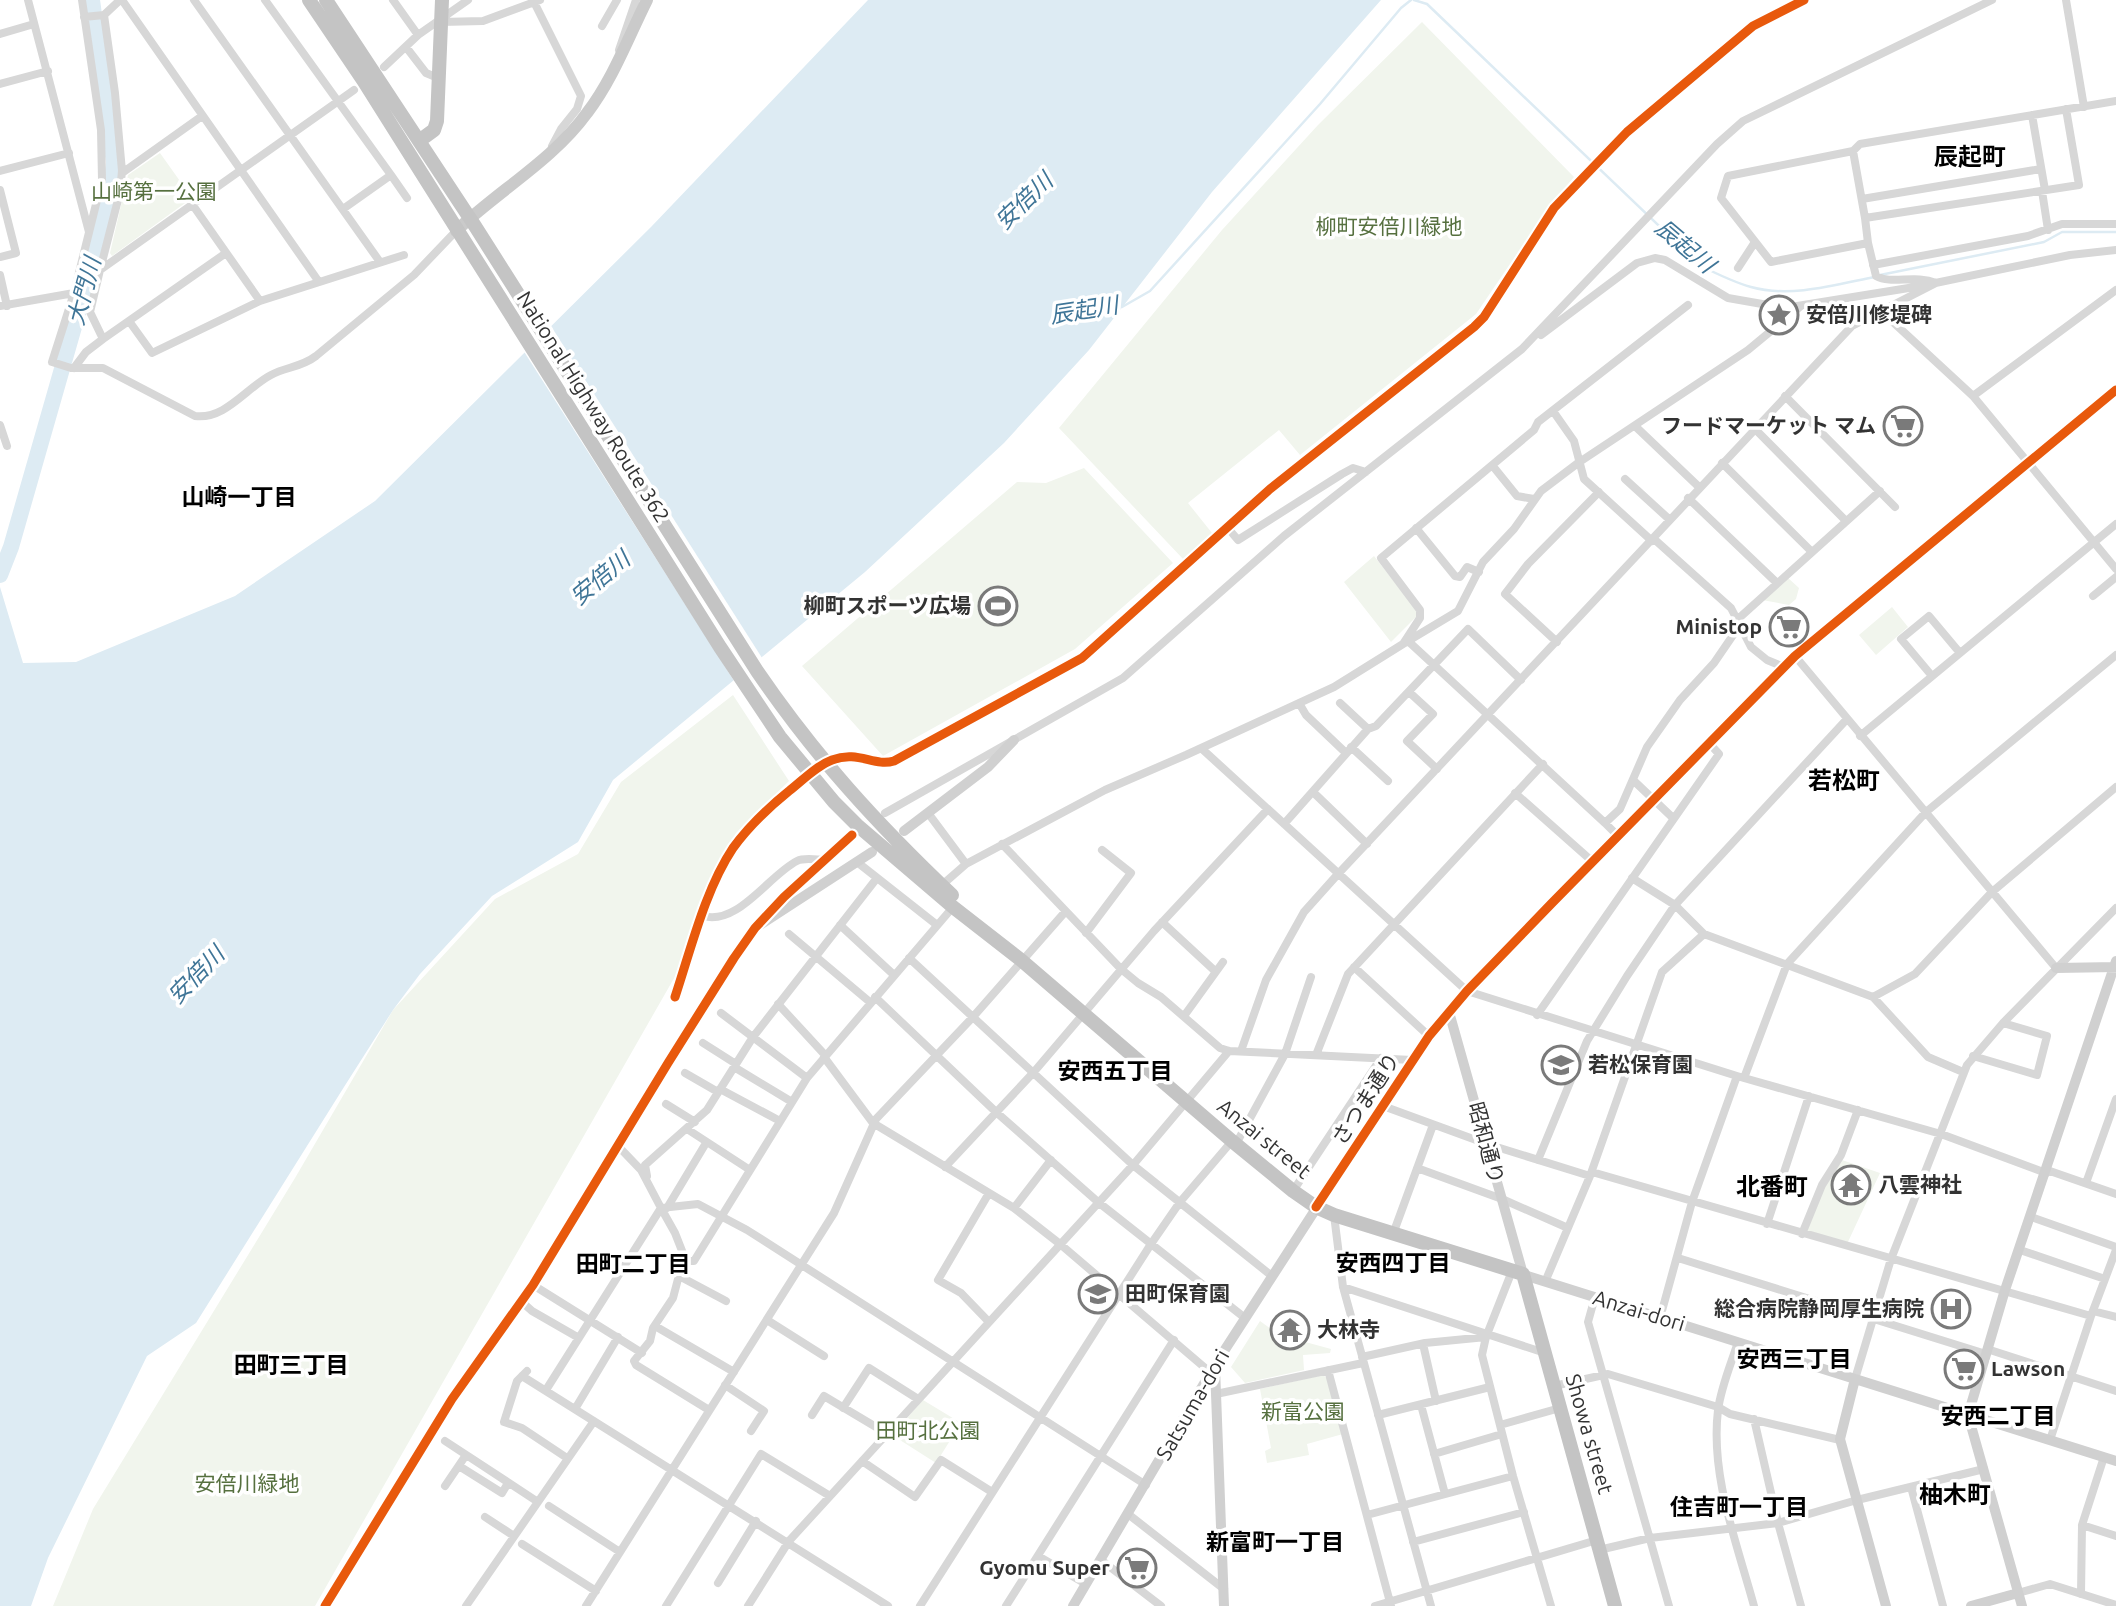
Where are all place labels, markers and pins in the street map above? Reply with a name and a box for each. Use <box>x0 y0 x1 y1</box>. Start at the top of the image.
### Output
place icon: 安倍川修堤碑 <box>1758 294 1800 336</box>
place label: 安倍川修堤碑 <box>1806 302 1932 326</box>
supermarket icon: フードマーケット マム <box>1882 405 1924 447</box>
place label: フードマーケット マム <box>1661 413 1876 437</box>
sports icon: 柳町スポーツ広場 <box>977 585 1019 627</box>
place label: 柳町スポーツ広場 <box>803 593 971 617</box>
supermarket icon: Ministop <box>1768 606 1810 648</box>
place label: Ministop <box>1675 614 1762 638</box>
school or university icon: 若松保育園 <box>1540 1044 1582 1086</box>
place label: 若松保育園 <box>1588 1052 1693 1076</box>
temple icon: 八雲神社 <box>1830 1164 1872 1206</box>
place label: 八雲神社 <box>1878 1172 1962 1196</box>
school or university icon: 田町保育園 <box>1077 1273 1119 1315</box>
place label: 田町保育園 <box>1125 1281 1230 1305</box>
hospital icon: 総合病院静岡厚生病院 <box>1930 1288 1972 1330</box>
place label: 総合病院静岡厚生病院 <box>1714 1296 1924 1320</box>
temple icon: 大林寺 <box>1269 1309 1311 1351</box>
place label: 大林寺 <box>1317 1317 1380 1341</box>
supermarket icon: Lawson <box>1943 1348 1985 1390</box>
place label: Lawson <box>1991 1356 2065 1380</box>
supermarket icon: Gyomu Super <box>1116 1547 1158 1589</box>
place label: Gyomu Super <box>979 1555 1110 1579</box>

